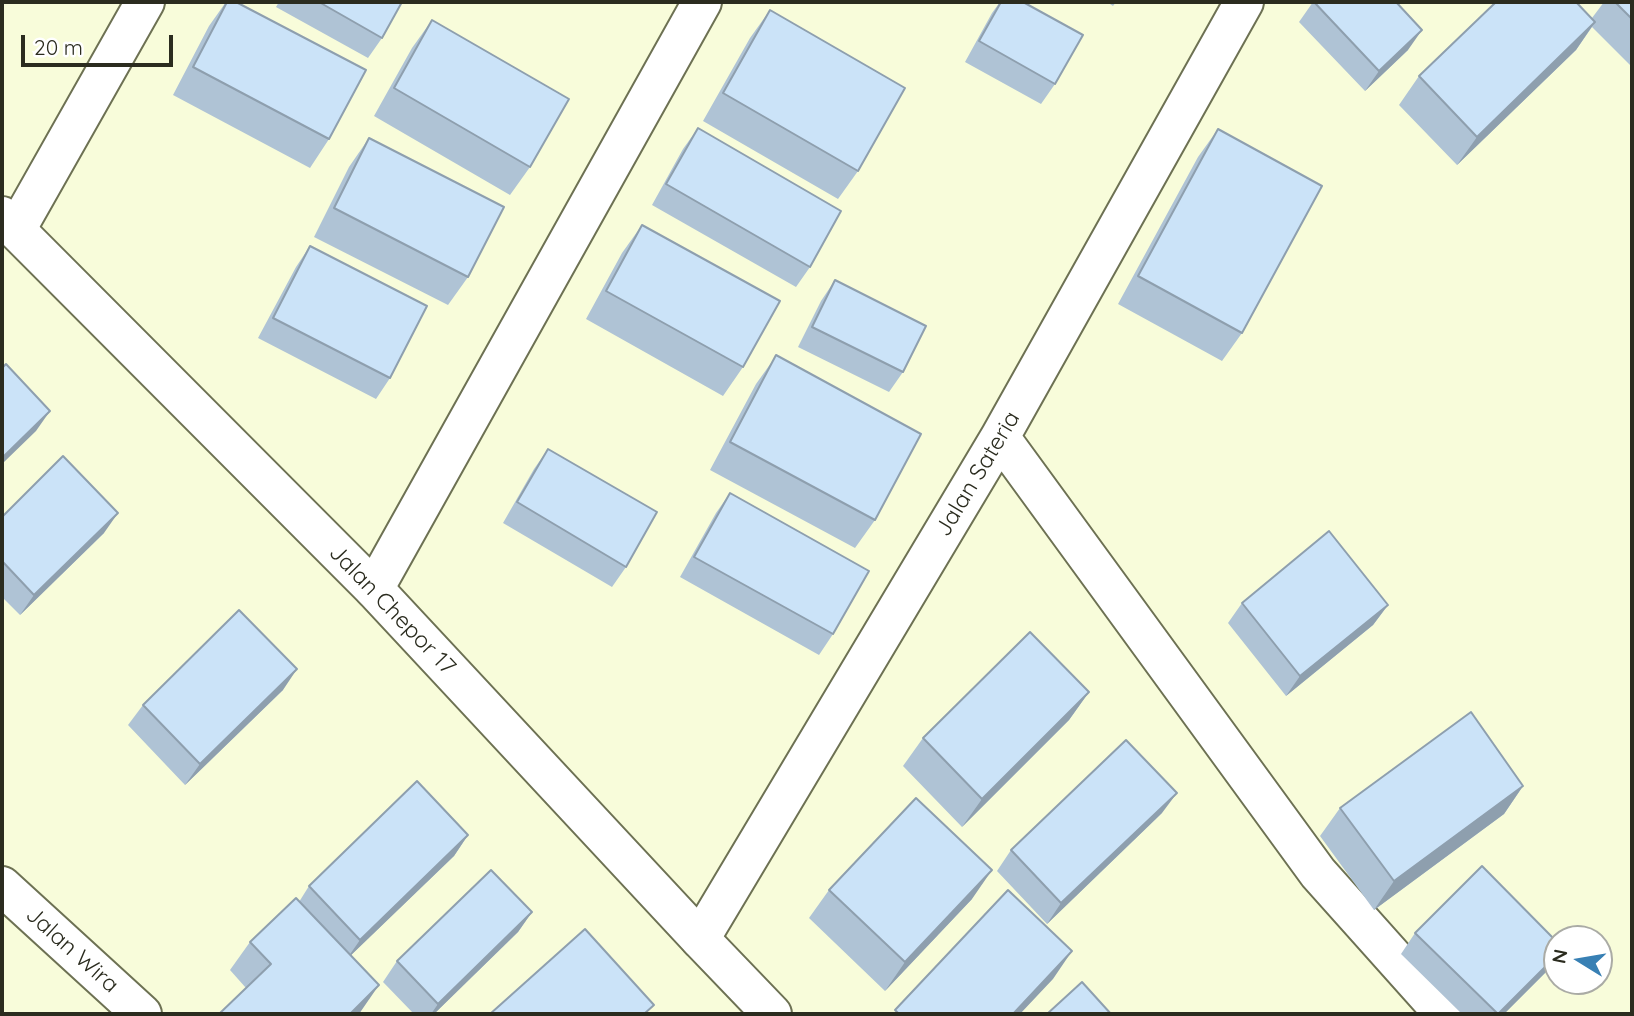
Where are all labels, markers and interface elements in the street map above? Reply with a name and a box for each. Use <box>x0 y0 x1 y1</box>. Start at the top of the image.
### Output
scale bar <box>24 21 177 65</box>
text: 20 m <box>34 34 83 60</box>
street label: Jalan Sateria <box>930 406 1026 542</box>
street label: Jalan Chepor 17 <box>323 539 461 681</box>
street label: Jalan Wira <box>20 901 124 999</box>
north arrow <box>1543 925 1613 995</box>
text: N <box>1546 947 1572 966</box>

